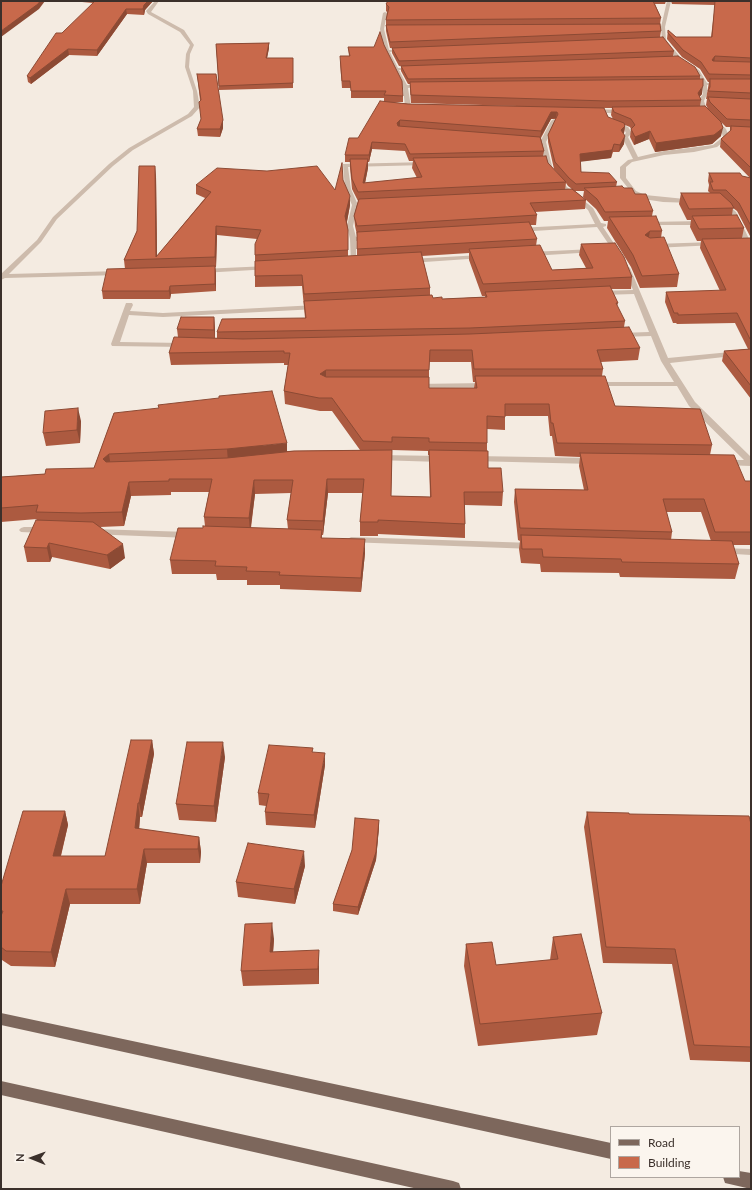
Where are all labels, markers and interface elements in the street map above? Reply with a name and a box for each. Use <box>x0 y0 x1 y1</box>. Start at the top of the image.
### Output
legend <box>610 1126 740 1178</box>
text: Road <box>648 1135 675 1150</box>
north arrow <box>12 1138 52 1178</box>
text: N <box>13 1153 26 1162</box>
text: Building <box>648 1155 691 1170</box>

